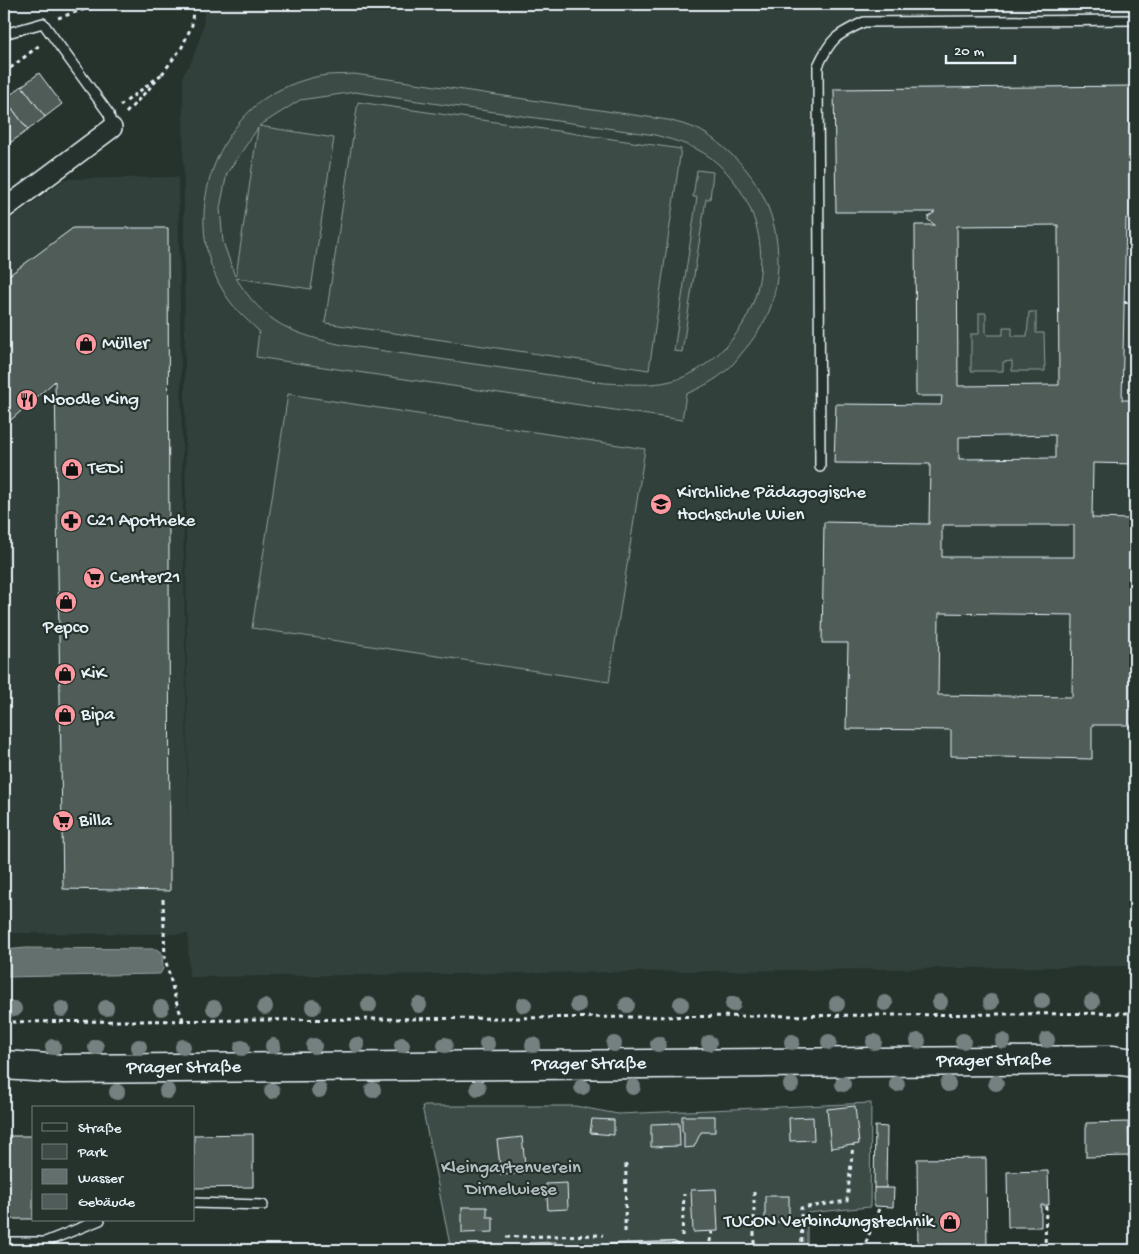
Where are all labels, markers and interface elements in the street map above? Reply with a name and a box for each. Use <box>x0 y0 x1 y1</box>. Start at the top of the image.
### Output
scale bar <box>946 32 1015 64</box>
text: 20 m <box>954 43 984 61</box>
shop icon: Müller <box>74 332 98 356</box>
place label: Müller <box>102 333 151 356</box>
restaurant icon: Noodle King <box>15 388 39 412</box>
place label: Noodle King <box>43 389 139 412</box>
shop icon: TEDi <box>60 457 84 481</box>
place label: TEDi <box>87 458 124 481</box>
place label: Kirchliche Pädagogische Hochschule Wien <box>677 482 866 527</box>
school or university icon: Kirchliche Pädagogische Hochschule Wien <box>649 492 673 516</box>
pharmacy icon: C21 Apotheke <box>59 509 83 533</box>
place label: C21 Apotheke <box>87 510 195 533</box>
supermarket icon: Center21 <box>82 566 106 590</box>
place label: Center21 <box>110 567 180 590</box>
shop icon: Pepco <box>54 590 78 614</box>
place label: Pepco <box>42 617 89 640</box>
shop icon: KiK <box>53 662 77 686</box>
place label: KiK <box>81 663 109 686</box>
shop icon: Bipa <box>53 703 77 727</box>
place label: Bipa <box>80 704 116 727</box>
supermarket icon: Billa <box>51 809 75 833</box>
place label: Billa <box>78 810 113 833</box>
street label: Prager Straße <box>935 1049 1052 1073</box>
street label: Prager Straße <box>530 1053 647 1076</box>
street label: Prager Straße <box>125 1056 242 1080</box>
legend <box>32 1106 195 1222</box>
text: Straße <box>78 1120 122 1138</box>
text: Park <box>77 1144 108 1162</box>
park label: Kleingartenverein Dirnelwiese <box>441 1157 581 1202</box>
text: Wasser <box>78 1170 125 1188</box>
text: Gebäude <box>78 1194 135 1212</box>
shop icon: TUCON Verbindungstechnik <box>938 1210 962 1234</box>
place label: TUCON Verbindungstechnik <box>723 1211 936 1234</box>

